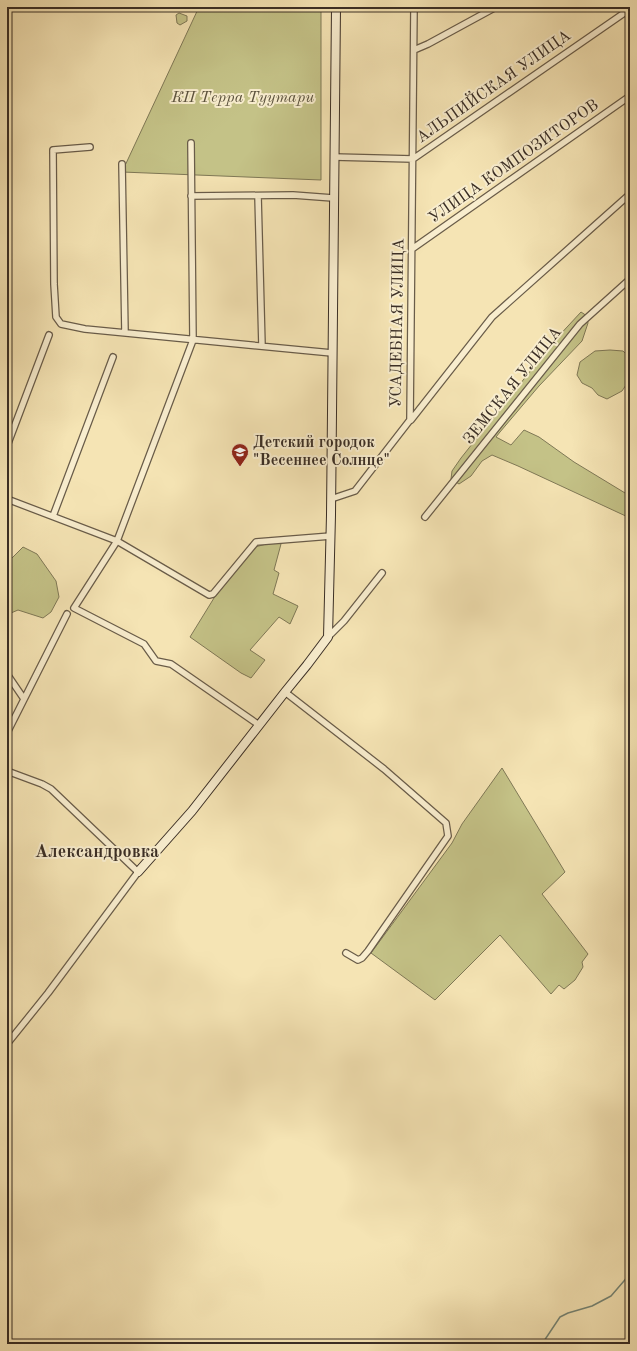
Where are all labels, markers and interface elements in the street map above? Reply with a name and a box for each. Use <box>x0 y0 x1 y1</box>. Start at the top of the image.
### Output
street label: АЛЬПИЙСКАЯ УЛИЦА <box>412 24 574 146</box>
park label: КП Терра Туутари <box>171 90 314 106</box>
street label: УЛИЦА КОМПОЗИТОРОВ <box>426 97 602 227</box>
street label: УСАДЕБНАЯ УЛИЦА <box>389 238 407 408</box>
street label: ЗЕМСКАЯ УЛИЦА <box>461 324 565 448</box>
place label: Детский городок "Весеннее Солнце" <box>253 435 390 469</box>
school or university icon: Детский городок "Весеннее Солнце" <box>230 442 250 467</box>
district label: Александровка <box>35 843 159 861</box>

